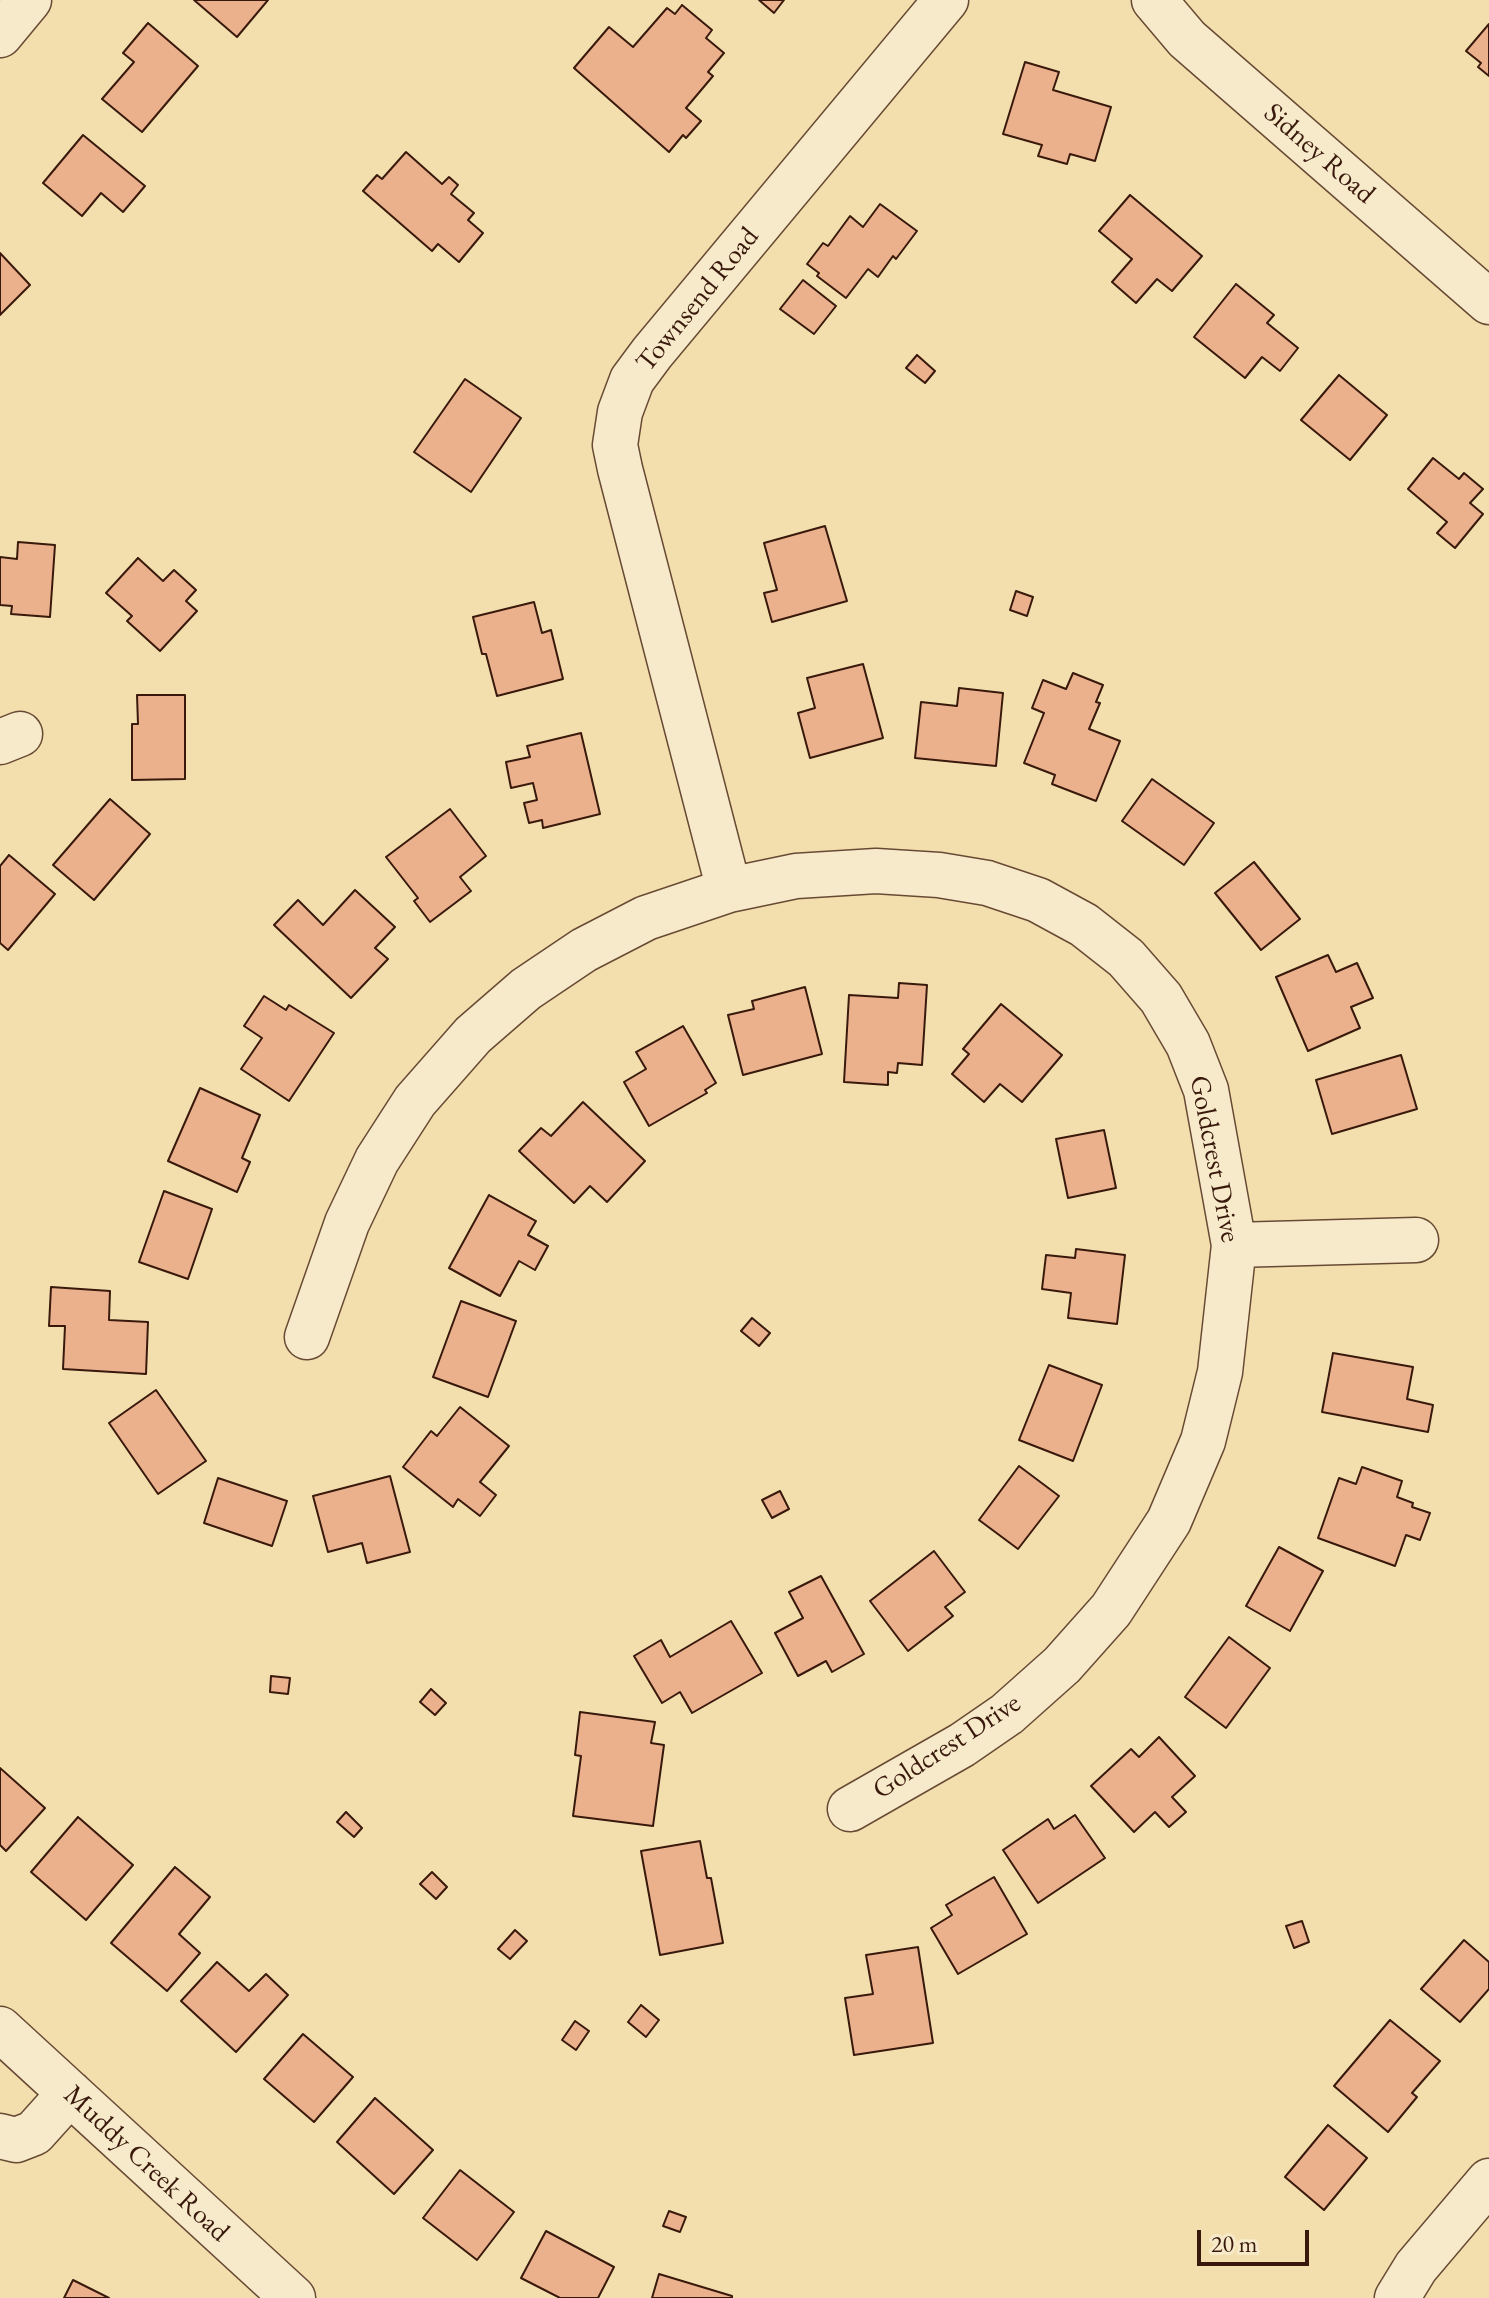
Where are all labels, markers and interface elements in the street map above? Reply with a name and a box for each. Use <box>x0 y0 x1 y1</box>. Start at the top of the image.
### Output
street label: Sidney Road <box>1257 97 1381 211</box>
street label: Townsend Road <box>629 221 767 379</box>
street label: Goldcrest Drive <box>1181 1073 1247 1245</box>
street label: Goldcrest Drive <box>867 1687 1027 1807</box>
street label: Muddy Creek Road <box>56 2079 236 2249</box>
scale bar <box>1201 2214 1313 2264</box>
text: 20 m <box>1211 2228 1258 2259</box>

